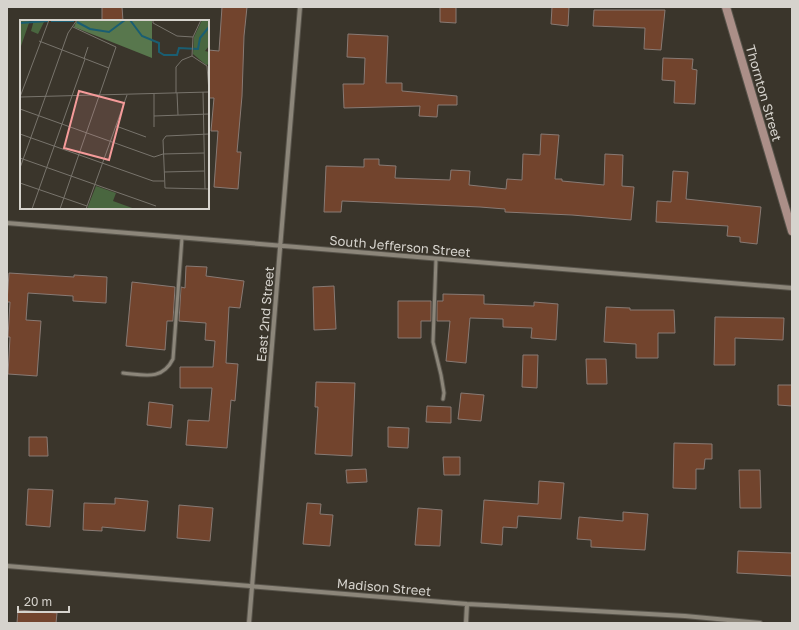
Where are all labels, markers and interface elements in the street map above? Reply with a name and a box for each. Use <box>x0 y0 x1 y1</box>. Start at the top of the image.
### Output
inset map <box>20 20 209 209</box>
street label: Thornton Street <box>743 43 785 143</box>
street label: South Jefferson Street <box>329 232 471 260</box>
street label: East 2nd Street <box>253 266 277 362</box>
street label: Madison Street <box>336 575 432 599</box>
scale bar <box>18 588 69 614</box>
text: 20 m <box>24 594 52 609</box>

